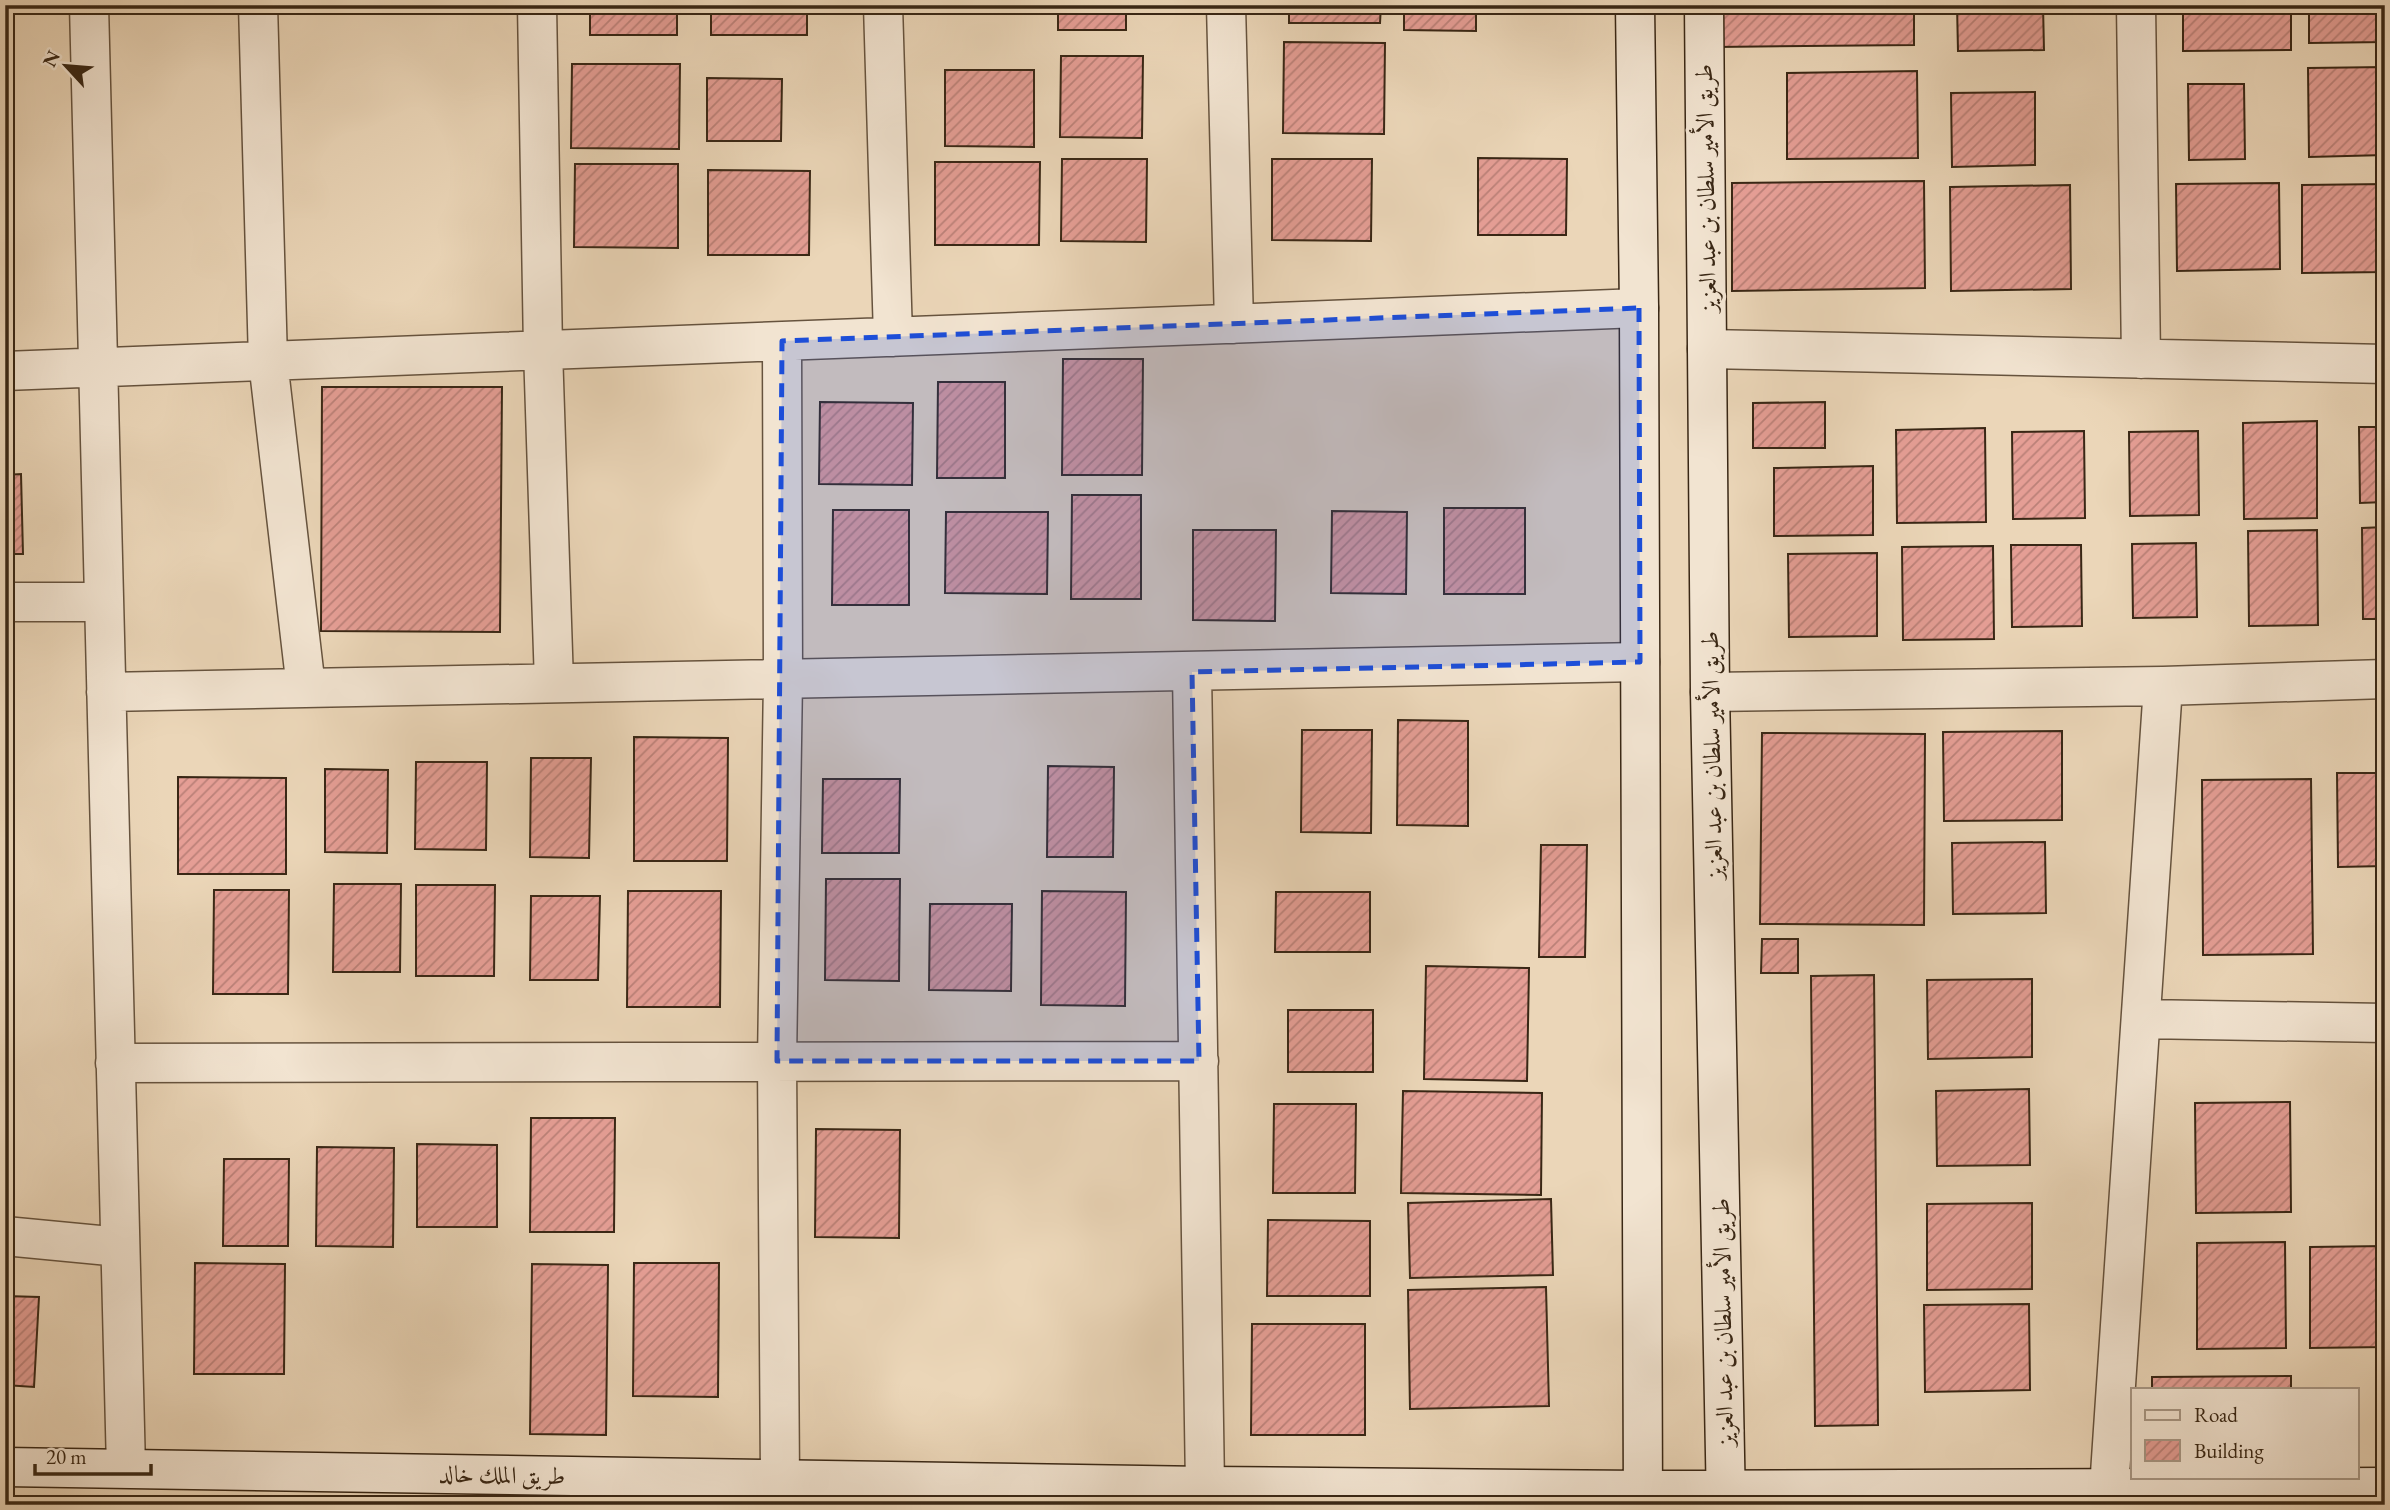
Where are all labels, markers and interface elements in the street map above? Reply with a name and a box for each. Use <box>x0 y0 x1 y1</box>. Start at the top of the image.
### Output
north arrow <box>32 32 102 102</box>
text: N <box>37 46 66 71</box>
street label: طريق الأمير سلطان بن عبد العزيز <box>1688 64 1723 315</box>
street label: طريق الأمير سلطان بن عبد العزيز <box>1694 631 1729 882</box>
street label: طريق الأمير سلطان بن عبد العزيز <box>1705 1198 1740 1449</box>
legend <box>2131 1388 2358 1478</box>
text: Road <box>2194 1401 2238 1428</box>
scale bar <box>35 1433 150 1477</box>
text: Building <box>2194 1437 2264 1464</box>
text: 20 m <box>46 1443 87 1470</box>
street label: طريق الملك خالد <box>438 1458 566 1491</box>

